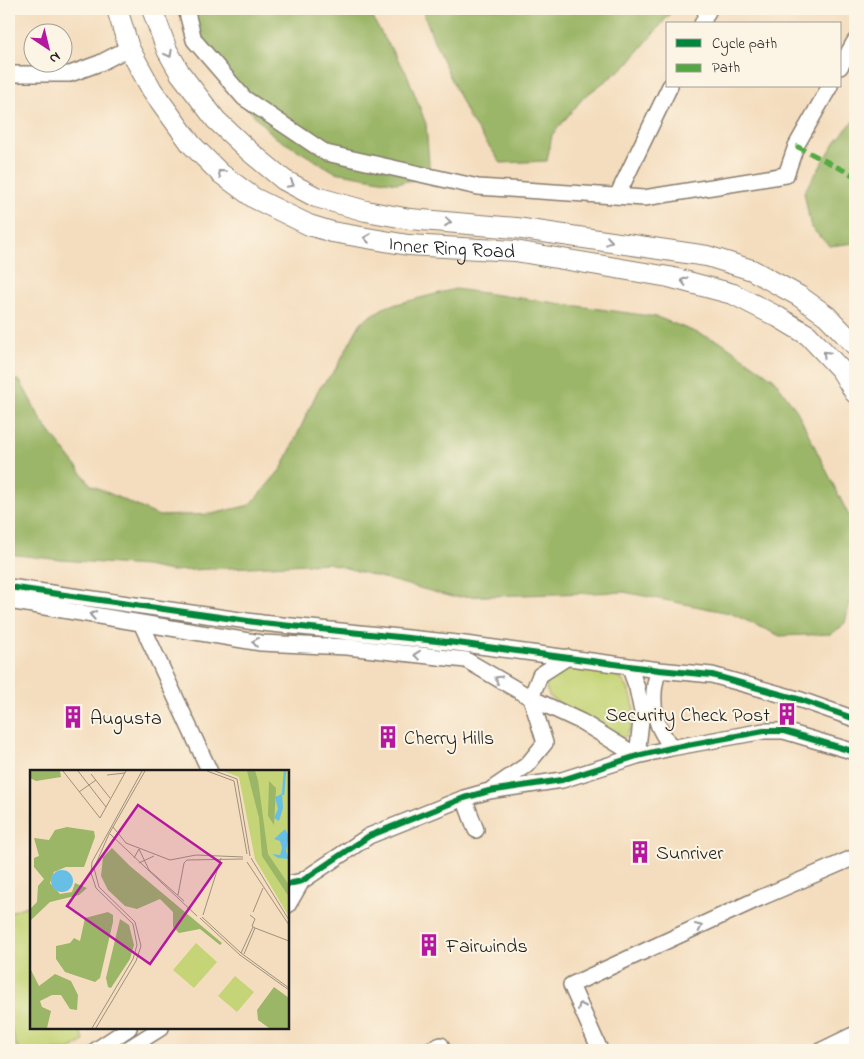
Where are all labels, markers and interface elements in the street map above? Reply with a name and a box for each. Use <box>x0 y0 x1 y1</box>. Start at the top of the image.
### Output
north arrow <box>22 22 72 72</box>
legend <box>666 22 842 88</box>
text: Cycle path <box>712 33 777 56</box>
text: N <box>45 46 64 69</box>
one-way arrow <box>163 49 173 58</box>
text: Path <box>712 57 740 79</box>
one-way arrow <box>218 170 227 179</box>
one-way arrow <box>286 178 295 188</box>
one-way arrow <box>444 216 452 227</box>
street label: Inner Ring Road <box>386 230 516 268</box>
one-way arrow <box>363 233 371 244</box>
one-way arrow <box>605 236 613 246</box>
one-way arrow <box>680 276 688 286</box>
one-way arrow <box>823 351 832 360</box>
one-way arrow <box>89 610 98 620</box>
one-way arrow <box>251 637 260 647</box>
one-way arrow <box>413 649 421 660</box>
one-way arrow <box>495 675 504 685</box>
building icon: Security Check Post <box>774 701 800 727</box>
place label: Security Check Post <box>606 702 770 731</box>
building icon: Augusta <box>60 704 86 730</box>
place label: Augusta <box>90 705 162 735</box>
building icon: Cherry Hills <box>375 724 401 750</box>
place label: Cherry Hills <box>404 725 494 754</box>
inset map <box>30 770 289 1029</box>
building icon: Sunriver <box>627 839 653 865</box>
place label: Sunriver <box>656 840 724 869</box>
one-way arrow <box>694 922 703 933</box>
building icon: Fairwinds <box>416 932 442 958</box>
place label: Fairwinds <box>445 933 528 962</box>
one-way arrow <box>576 1002 587 1011</box>

